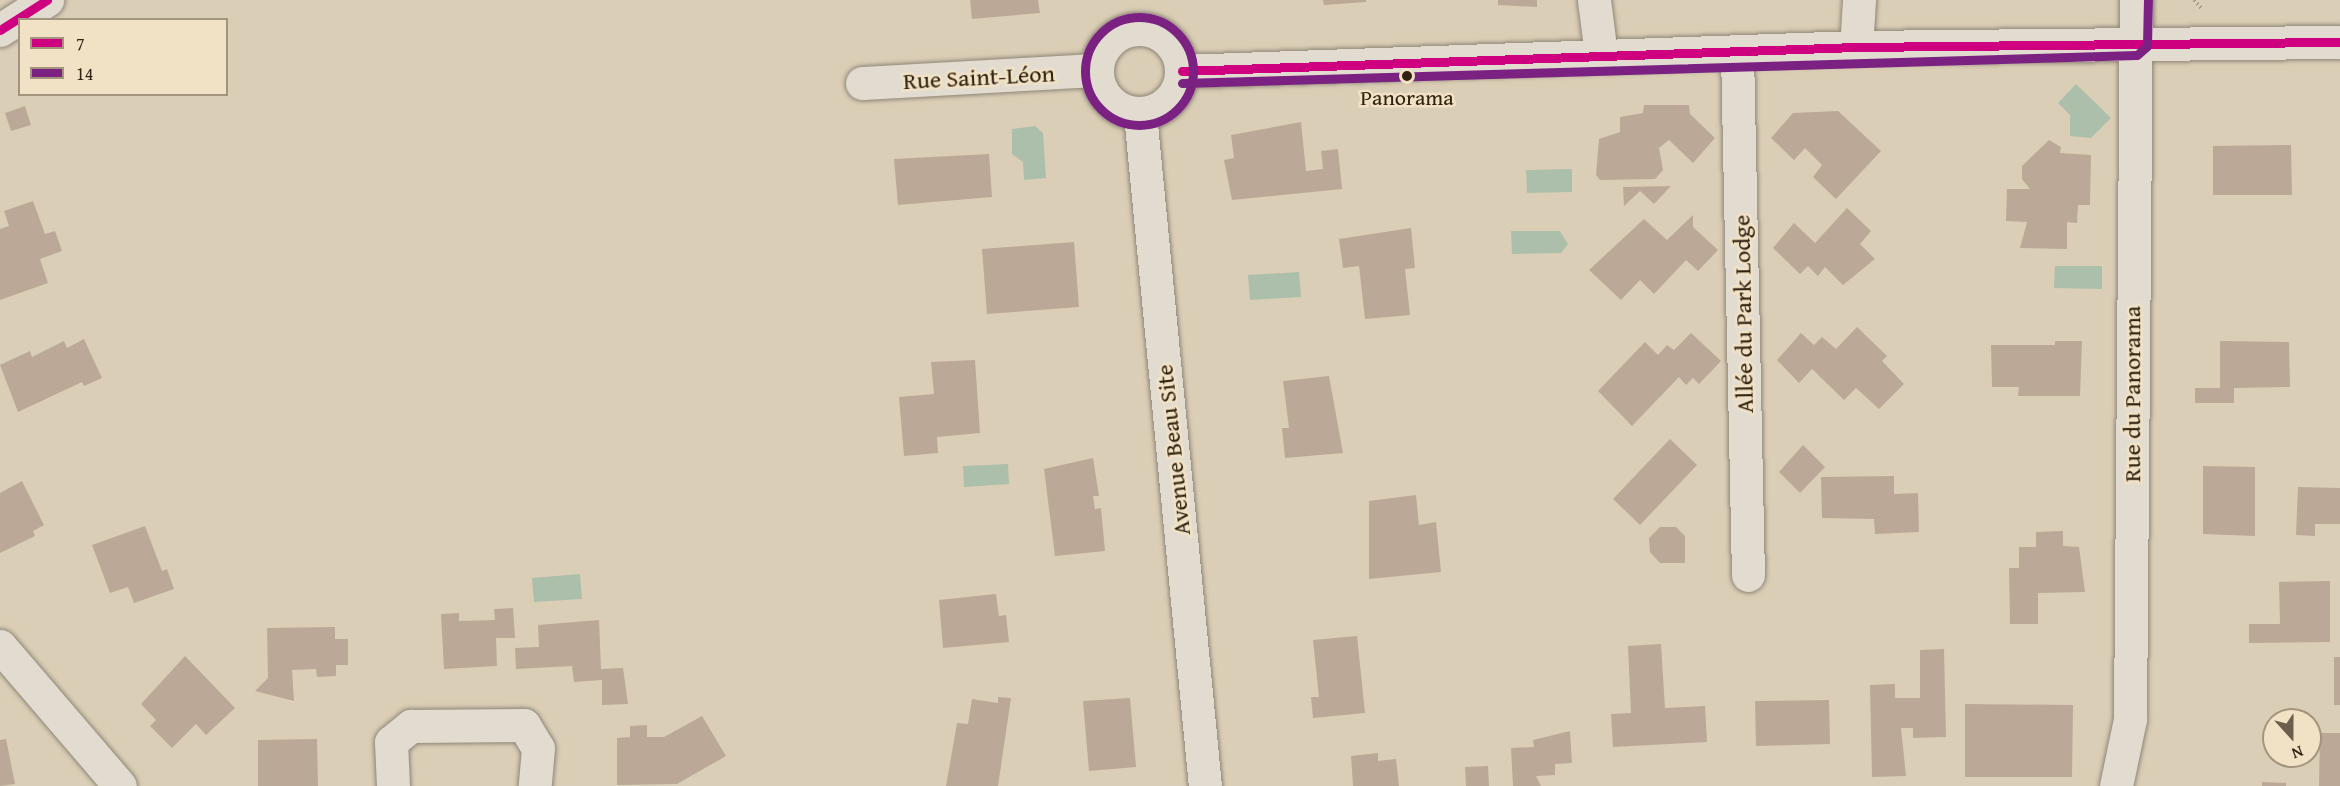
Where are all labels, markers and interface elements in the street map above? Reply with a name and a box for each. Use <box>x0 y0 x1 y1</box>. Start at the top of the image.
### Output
legend <box>18 18 228 96</box>
text: 7 <box>76 30 85 57</box>
street label: Rue Saint-Léon <box>902 59 1056 95</box>
text: 14 <box>76 60 93 87</box>
marker: Panorama <box>1401 70 1413 82</box>
place label: Panorama <box>1360 85 1454 111</box>
street label: Allée du Park Lodge <box>1727 215 1759 413</box>
street label: Rue du Panorama <box>2118 306 2146 482</box>
street label: Avenue Beau Site <box>1150 363 1196 537</box>
north arrow <box>2262 708 2322 768</box>
text: N <box>2288 740 2307 766</box>

